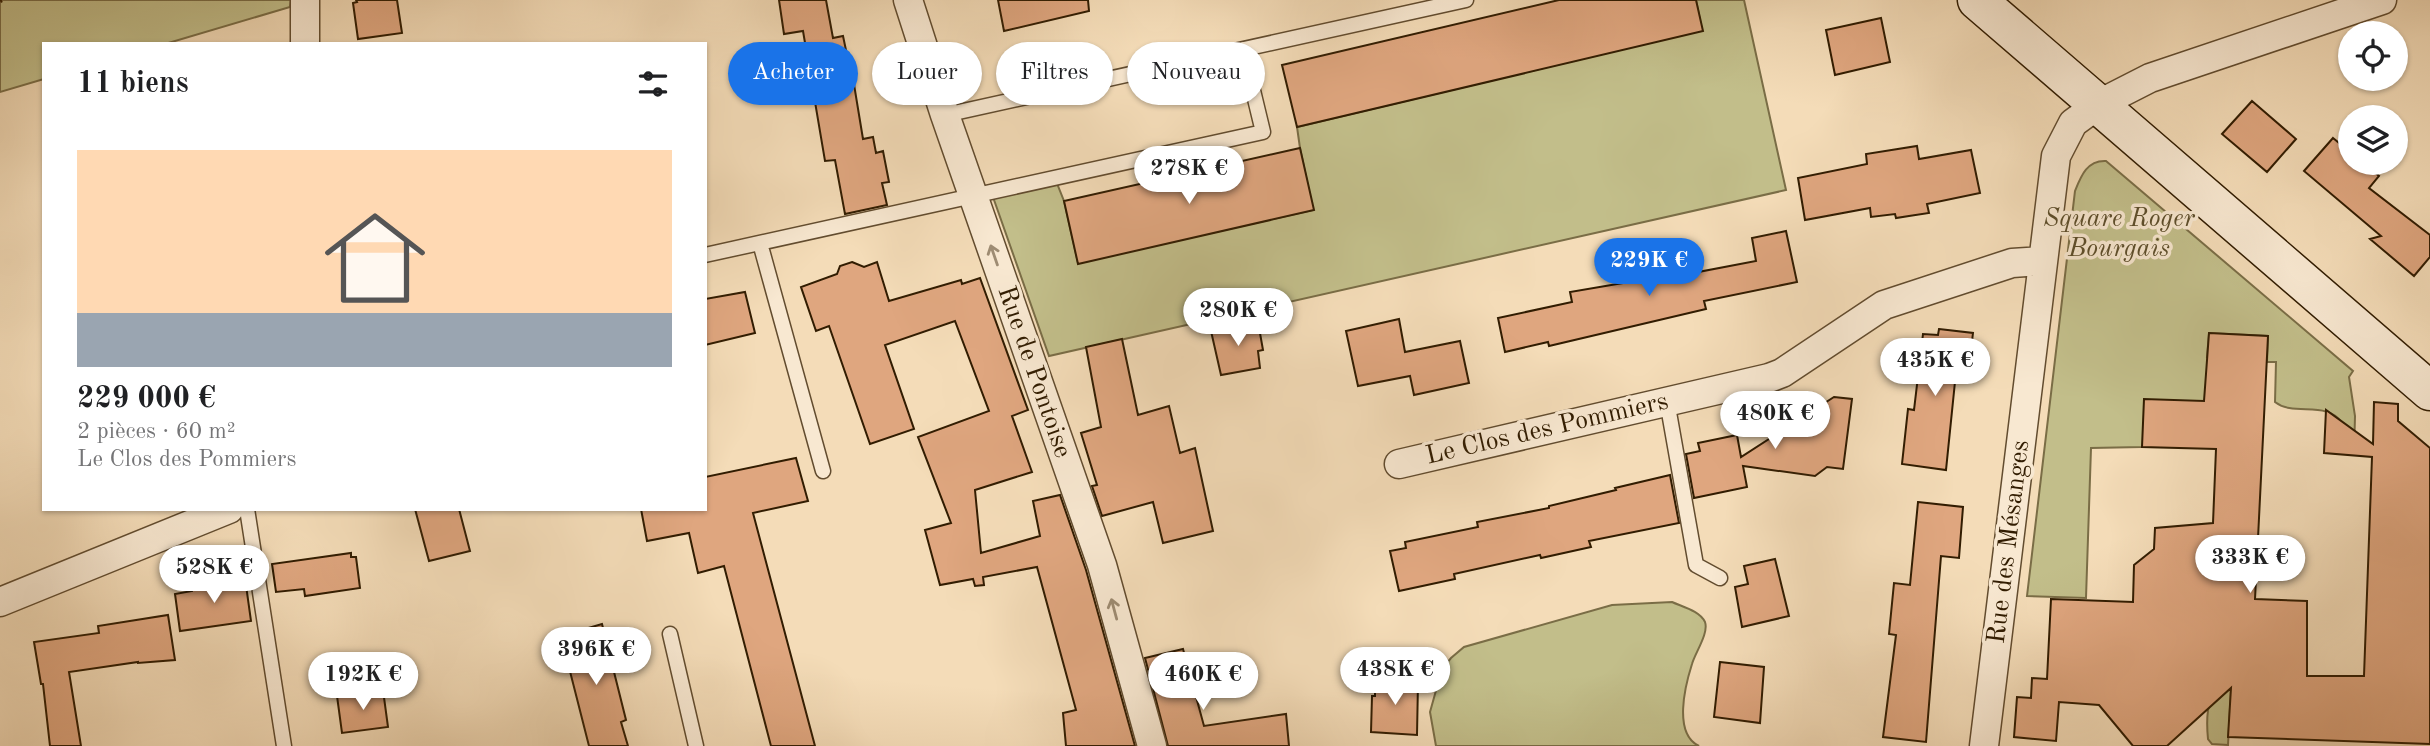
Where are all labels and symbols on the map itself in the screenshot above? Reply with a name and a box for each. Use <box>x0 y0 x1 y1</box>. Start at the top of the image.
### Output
pin: 278K € <box>1132 146 1246 206</box>
park label: Square Roger Bourgais <box>2043 206 2196 262</box>
pin: 229K € <box>1592 238 1706 298</box>
one-way arrow <box>987 244 999 266</box>
street label: Rue de Pontoise <box>992 283 1076 461</box>
pin: 280K € <box>1181 288 1295 348</box>
pin: 435K € <box>1878 338 1992 398</box>
street label: Le Clos des Pommiers <box>1423 388 1671 470</box>
pin: 480K € <box>1718 392 1832 451</box>
street label: Rue des Mésanges <box>1984 439 2034 645</box>
pin: 333K € <box>2193 536 2307 595</box>
pin: 528K € <box>157 546 271 605</box>
one-way arrow <box>1107 599 1120 621</box>
pin: 396K € <box>539 628 653 687</box>
pin: 438K € <box>1338 648 1452 707</box>
pin: 192K € <box>306 652 420 712</box>
pin: 460K € <box>1146 652 1260 712</box>

